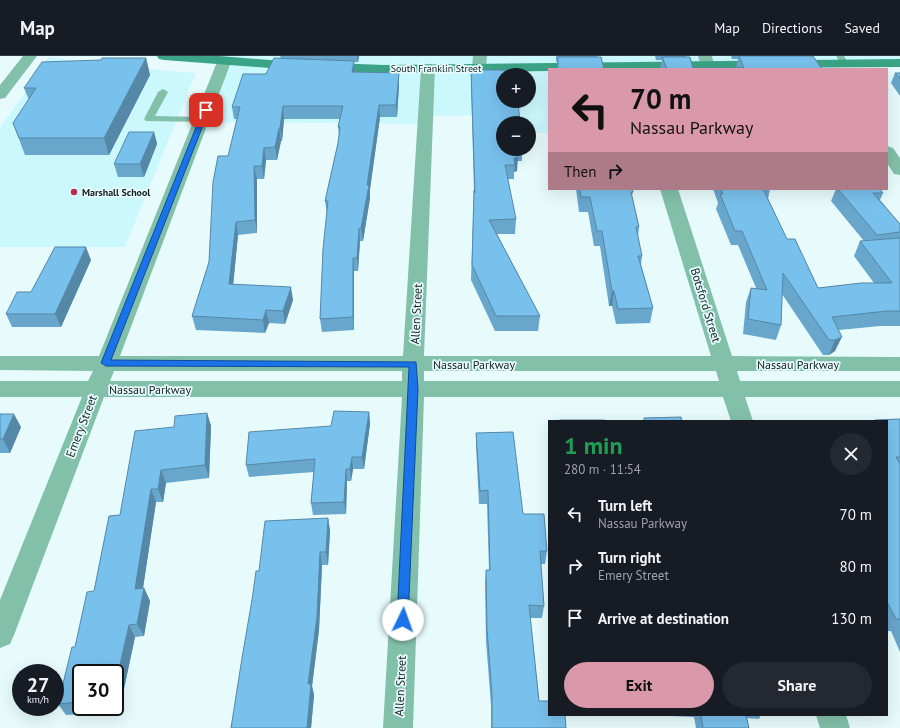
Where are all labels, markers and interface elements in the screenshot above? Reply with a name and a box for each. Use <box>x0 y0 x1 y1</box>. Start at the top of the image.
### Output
text: Map <box>20 16 55 40</box>
text: Map <box>714 19 740 37</box>
text: Directions <box>762 19 822 37</box>
text: Saved <box>844 19 880 37</box>
street label: South Franklin Street <box>391 62 482 75</box>
map controls <box>496 68 536 156</box>
button: + <box>496 68 536 108</box>
text: 70 m <box>630 80 691 117</box>
icon: left <box>564 84 616 136</box>
pin <box>189 93 223 127</box>
icon: arrive <box>195 99 217 121</box>
button: − <box>496 116 536 156</box>
text: Nassau Parkway <box>630 116 753 139</box>
icon: right <box>604 160 626 182</box>
text: Then <box>564 162 596 181</box>
place label: Marshall School <box>82 186 150 199</box>
marker: Marshall School <box>69 187 79 197</box>
street label: Botsford Street <box>688 266 724 344</box>
street label: Allen Street <box>407 283 425 345</box>
street label: Nassau Parkway <box>433 357 515 372</box>
street label: Nassau Parkway <box>757 357 839 372</box>
street label: Nassau Parkway <box>109 382 191 397</box>
street label: Emery Street <box>62 393 100 459</box>
text: 1 min <box>564 430 623 461</box>
button: close <box>830 433 872 475</box>
text: 280 m · 11:54 <box>564 461 641 478</box>
text: Turn left <box>598 496 652 515</box>
icon: left <box>564 503 586 525</box>
text: 70 m <box>839 505 872 524</box>
text: Nassau Parkway <box>598 515 687 532</box>
text: Turn right <box>598 548 661 567</box>
icon: right <box>564 555 586 577</box>
text: 80 m <box>839 557 872 576</box>
text: Emery Street <box>598 567 669 584</box>
position arrow <box>382 599 424 641</box>
icon: arrive <box>564 607 586 629</box>
text: Arrive at destination <box>598 609 729 628</box>
text: 130 m <box>831 609 872 628</box>
street label: Allen Street <box>391 655 409 717</box>
button: Exit <box>564 662 714 708</box>
button: Share <box>722 662 872 708</box>
speed limit sign: 30 <box>72 664 124 716</box>
text: 27 <box>27 672 49 698</box>
text: km/h <box>27 693 49 706</box>

